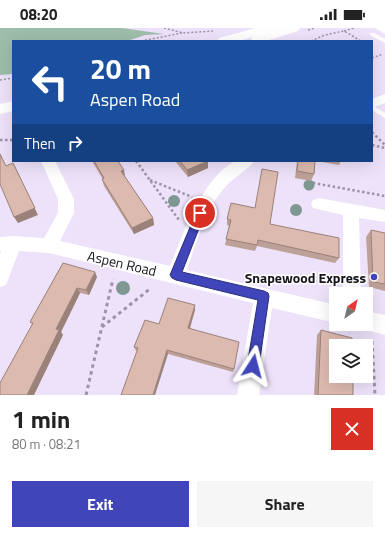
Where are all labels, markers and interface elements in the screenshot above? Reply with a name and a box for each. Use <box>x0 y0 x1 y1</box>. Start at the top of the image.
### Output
text: 08:20 <box>20 3 57 26</box>
text: 20 m <box>90 47 151 90</box>
icon: left <box>24 56 76 108</box>
text: Aspen Road <box>90 86 180 113</box>
text: Then <box>24 132 56 155</box>
icon: right <box>64 132 86 154</box>
pin <box>183 196 217 230</box>
icon: arrive <box>189 202 211 224</box>
street label: Aspen Road <box>85 245 159 281</box>
place label: Snapewood Express <box>245 267 366 288</box>
marker: Snapewood Express <box>369 272 379 282</box>
north arrow <box>329 287 373 331</box>
map controls <box>329 287 373 383</box>
button: layers <box>329 339 373 383</box>
position arrow <box>232 345 274 387</box>
text: 1 min <box>12 401 70 437</box>
button: close <box>331 408 373 450</box>
text: 80 m · 08:21 <box>12 434 81 454</box>
button: Exit <box>12 481 189 527</box>
button: Share <box>197 481 373 527</box>

